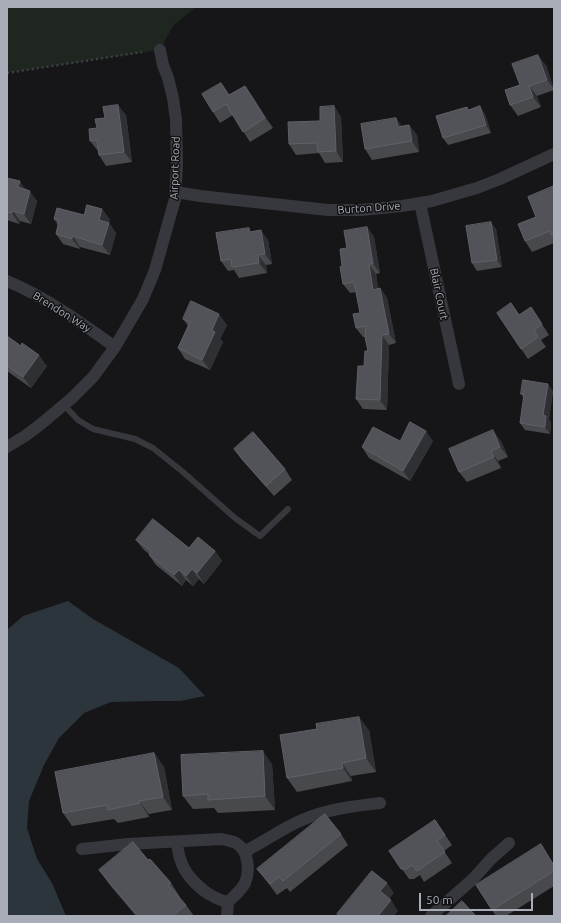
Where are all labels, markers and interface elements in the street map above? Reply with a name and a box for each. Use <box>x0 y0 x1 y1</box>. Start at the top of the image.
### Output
street label: Airport Road <box>167 136 183 200</box>
street label: Burton Drive <box>337 199 401 217</box>
street label: Blair Court <box>427 267 451 321</box>
street label: Brendon Way <box>30 289 94 335</box>
scale bar <box>421 885 535 911</box>
text: 50 m <box>426 893 453 906</box>

